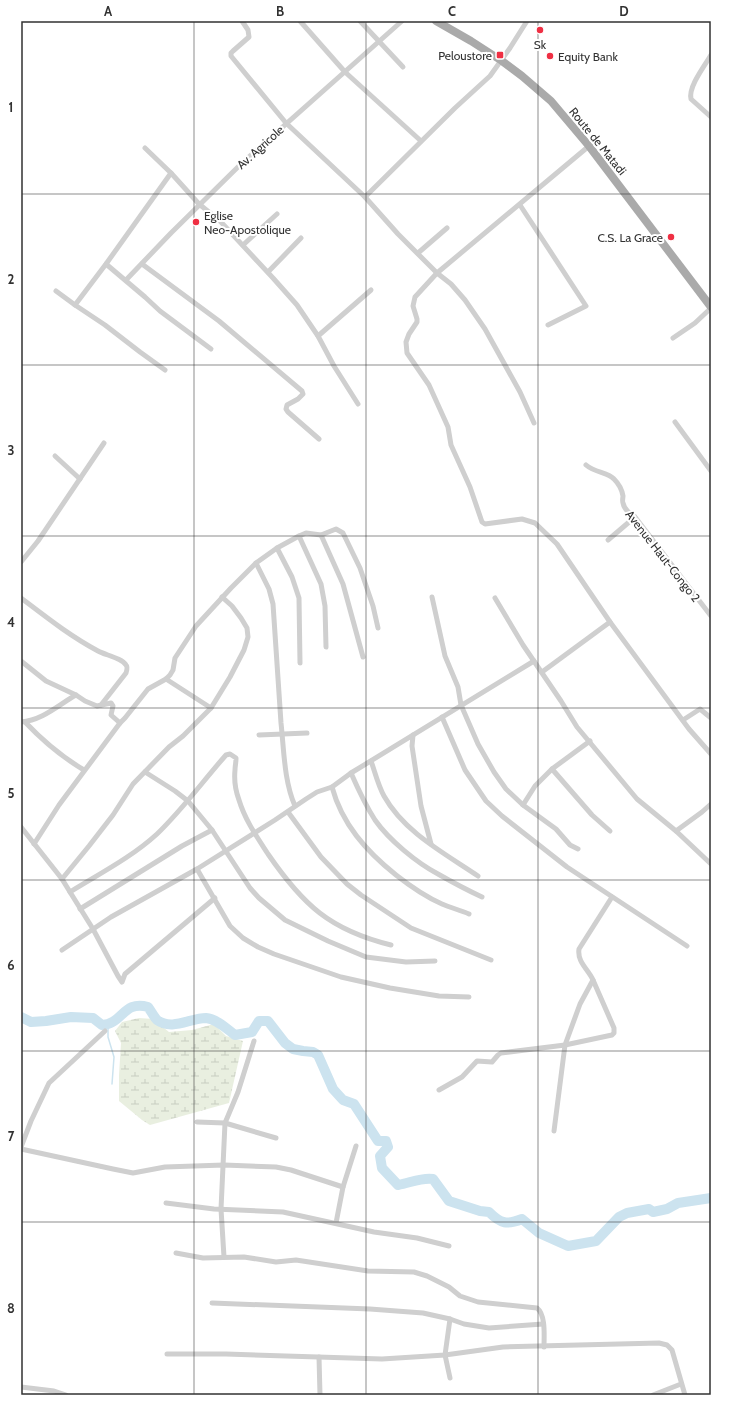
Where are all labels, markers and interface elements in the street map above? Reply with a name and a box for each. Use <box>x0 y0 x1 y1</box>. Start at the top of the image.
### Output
text: A <box>104 3 113 19</box>
text: B <box>276 3 284 19</box>
text: C <box>448 3 456 19</box>
text: D <box>619 3 629 19</box>
marker: Sk <box>535 25 545 35</box>
place label: Sk <box>534 37 547 52</box>
place label: Peloustore <box>438 48 492 63</box>
place label: Equity Bank <box>558 49 618 64</box>
marker: Peloustore <box>495 50 505 60</box>
marker: Equity Bank <box>545 51 555 61</box>
text: 1 <box>9 99 13 115</box>
street label: Route de Matadi <box>566 104 630 178</box>
street label: Av. Agricole <box>233 122 287 172</box>
place label: Eglise Neo-Apostolique <box>204 208 291 237</box>
marker: Eglise Neo-Apostolique <box>191 217 201 227</box>
place label: C.S. La Grace <box>597 230 663 245</box>
marker: C.S. La Grace <box>666 232 676 242</box>
text: 2 <box>8 271 15 287</box>
text: 3 <box>7 442 15 458</box>
street label: Avenue Haut-Congo 2 <box>622 507 704 605</box>
text: 4 <box>7 614 15 630</box>
text: 5 <box>8 785 15 801</box>
text: 6 <box>7 957 15 973</box>
text: 7 <box>8 1128 15 1144</box>
text: 8 <box>7 1300 15 1316</box>

